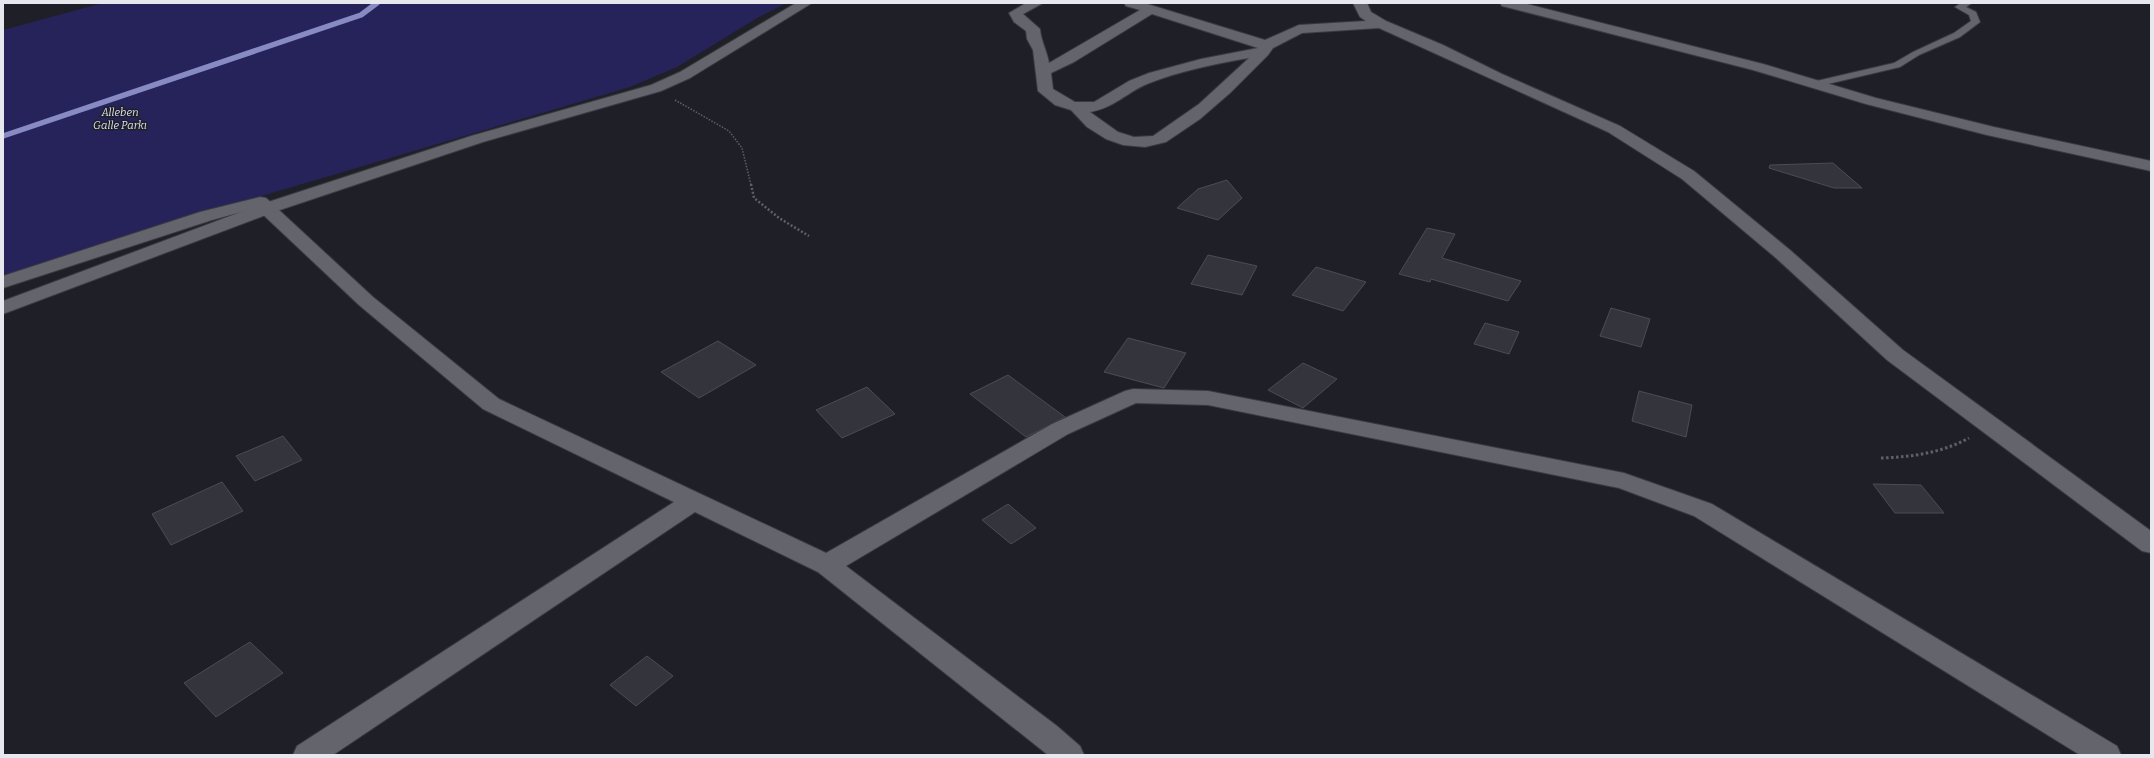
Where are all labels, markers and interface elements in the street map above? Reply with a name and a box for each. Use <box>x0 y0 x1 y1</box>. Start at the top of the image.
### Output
park label: Alleben Galle Parkı <box>93 106 147 132</box>

